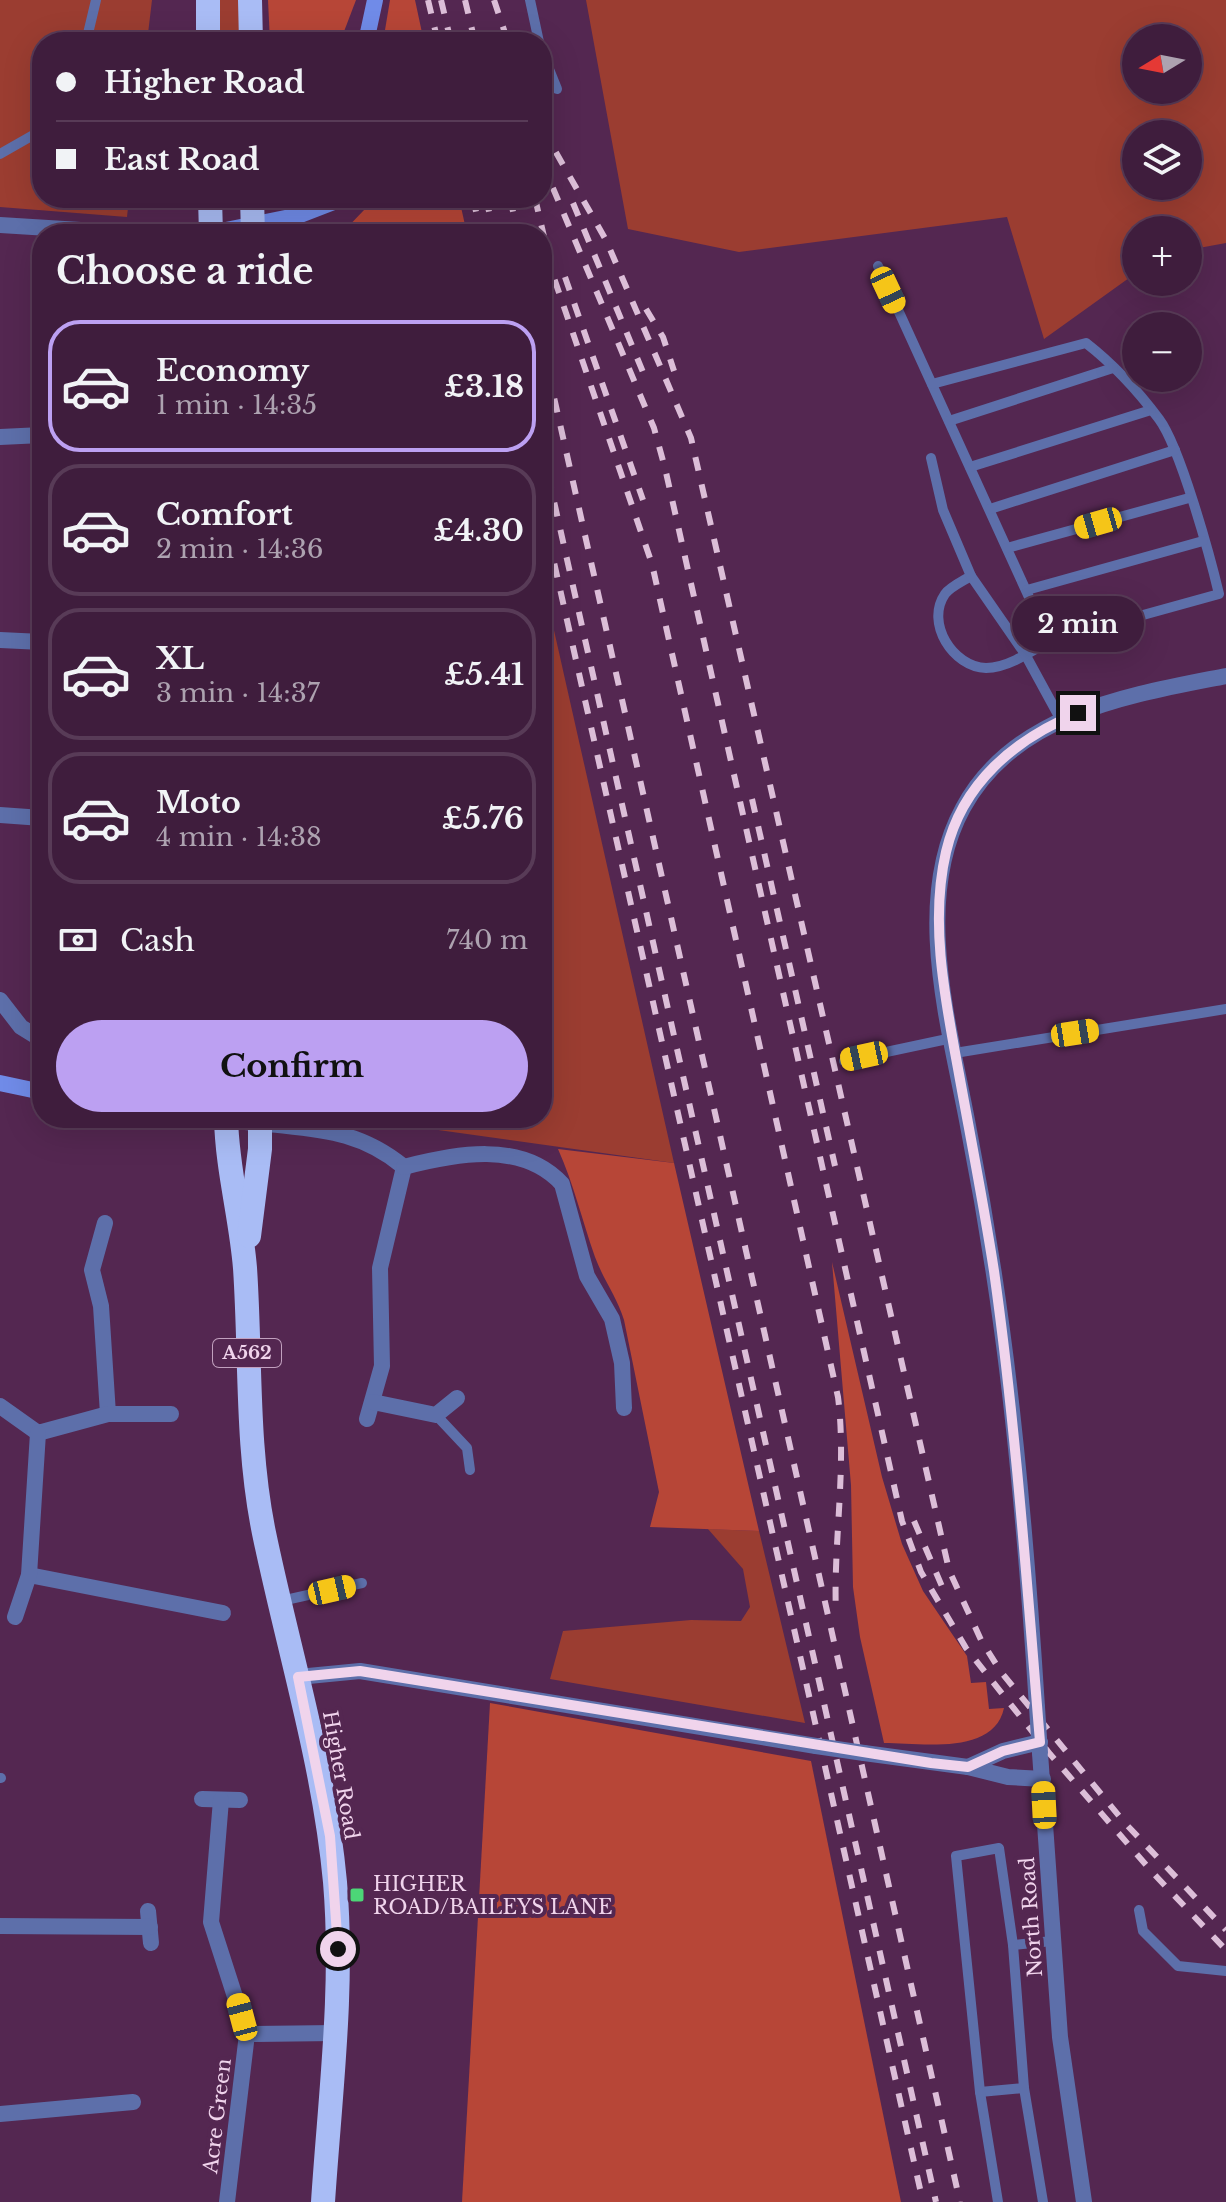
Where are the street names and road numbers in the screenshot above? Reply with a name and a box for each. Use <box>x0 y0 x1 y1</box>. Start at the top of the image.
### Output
road number: A562 <box>213 1339 281 1367</box>
street label: Higher Road <box>318 1709 364 1841</box>
street label: North Road <box>1015 1856 1047 1978</box>
street label: Acre Green <box>198 2057 236 2176</box>

